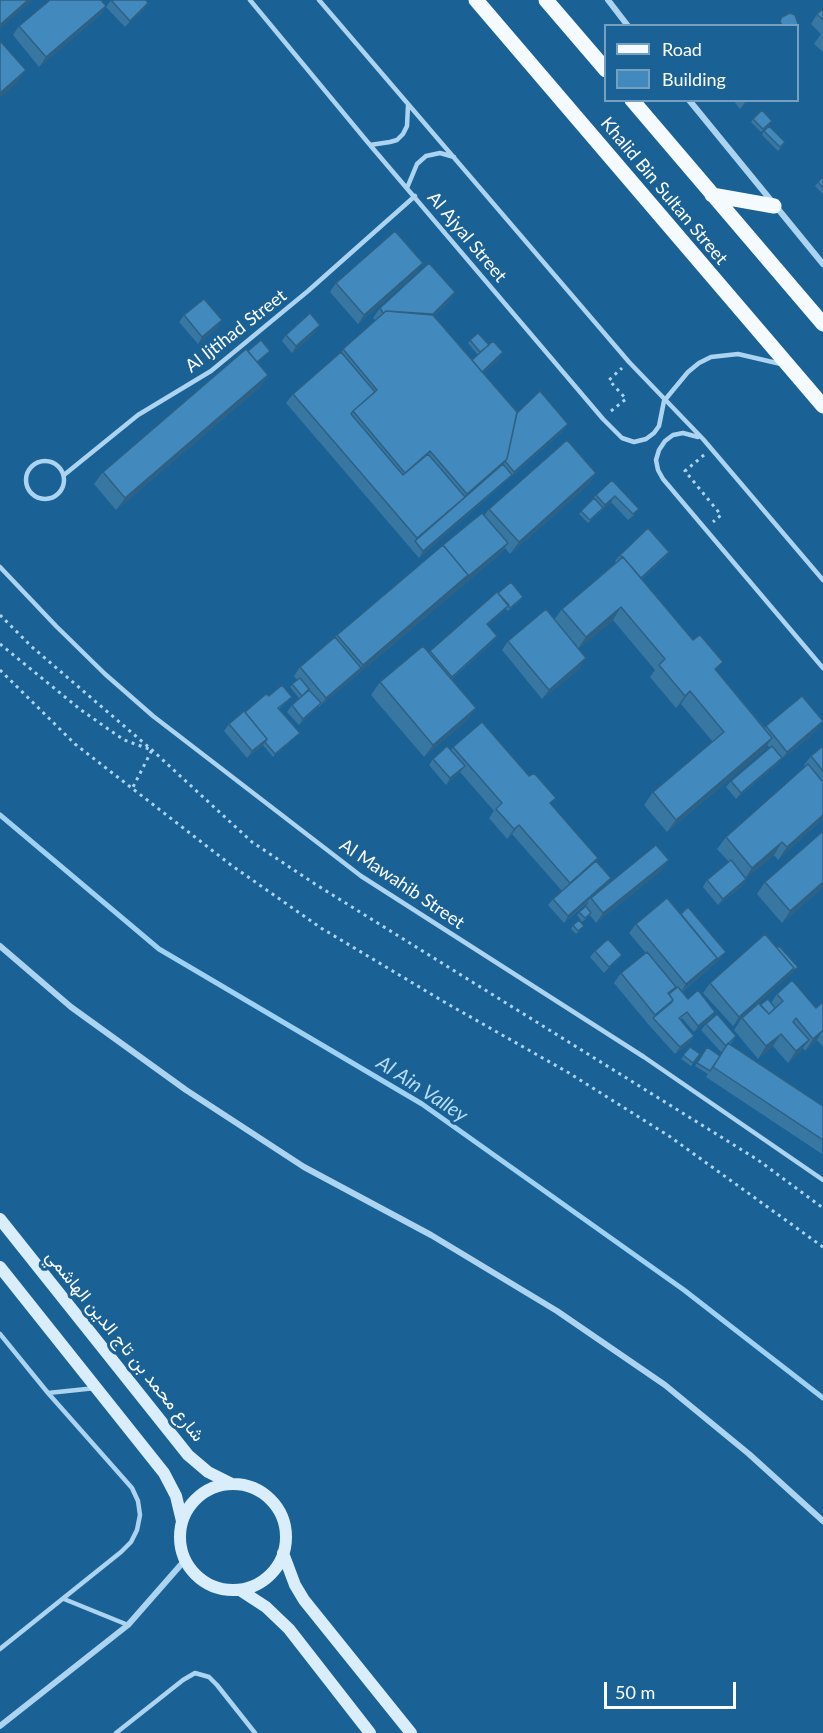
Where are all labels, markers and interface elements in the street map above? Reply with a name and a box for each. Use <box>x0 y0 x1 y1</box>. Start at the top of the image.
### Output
legend <box>604 24 799 102</box>
text: Road <box>662 38 702 60</box>
text: Building <box>662 68 726 90</box>
street label: Khalid Bin Sultan Street <box>596 113 732 269</box>
street label: Al Ajyal Street <box>423 187 511 287</box>
street label: Al Ijtihad Street <box>181 285 291 377</box>
street label: Al Mawahib Street <box>336 834 468 934</box>
water label: Al Ain Valley <box>372 1051 472 1127</box>
street label: شارع محمد بن تاج الدين الهاشمي <box>41 1246 209 1446</box>
scale bar <box>607 1670 739 1708</box>
text: 50 m <box>615 1681 655 1703</box>

